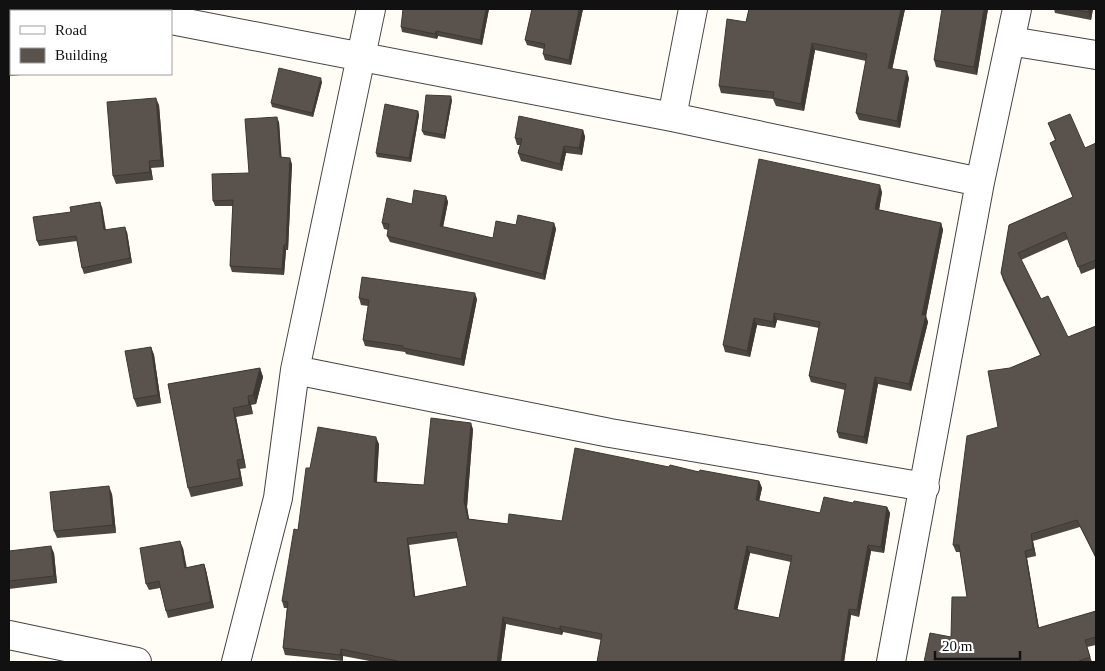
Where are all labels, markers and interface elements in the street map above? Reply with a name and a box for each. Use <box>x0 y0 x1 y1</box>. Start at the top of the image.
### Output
legend <box>10 10 172 75</box>
text: Road <box>55 22 87 38</box>
text: Building <box>55 47 108 63</box>
scale bar <box>935 628 1020 660</box>
text: 20 m <box>942 638 973 654</box>

